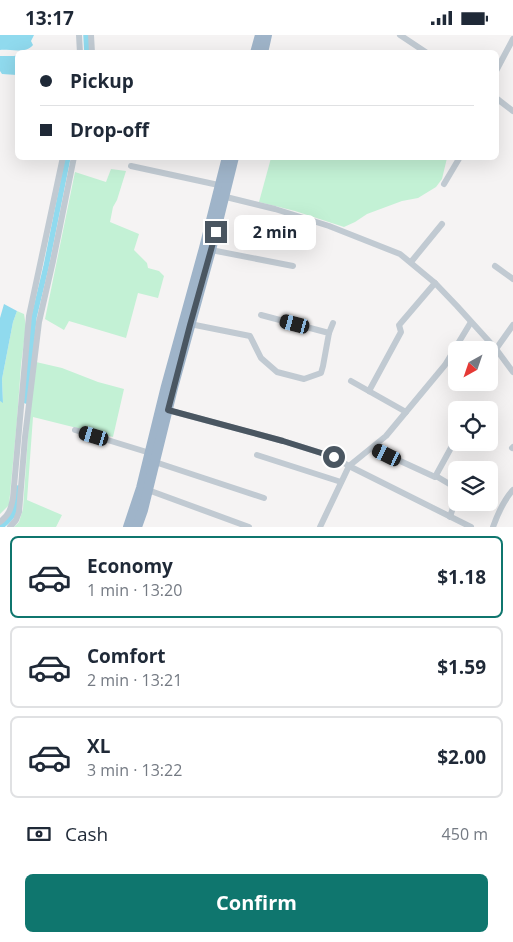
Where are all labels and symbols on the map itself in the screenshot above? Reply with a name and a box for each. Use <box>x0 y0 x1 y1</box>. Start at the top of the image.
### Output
callout: 2 min <box>234 215 316 249</box>
route end <box>205 221 227 243</box>
car <box>278 313 311 335</box>
north arrow <box>448 341 498 391</box>
car <box>77 424 110 448</box>
car <box>370 442 403 468</box>
route start <box>323 446 345 468</box>

